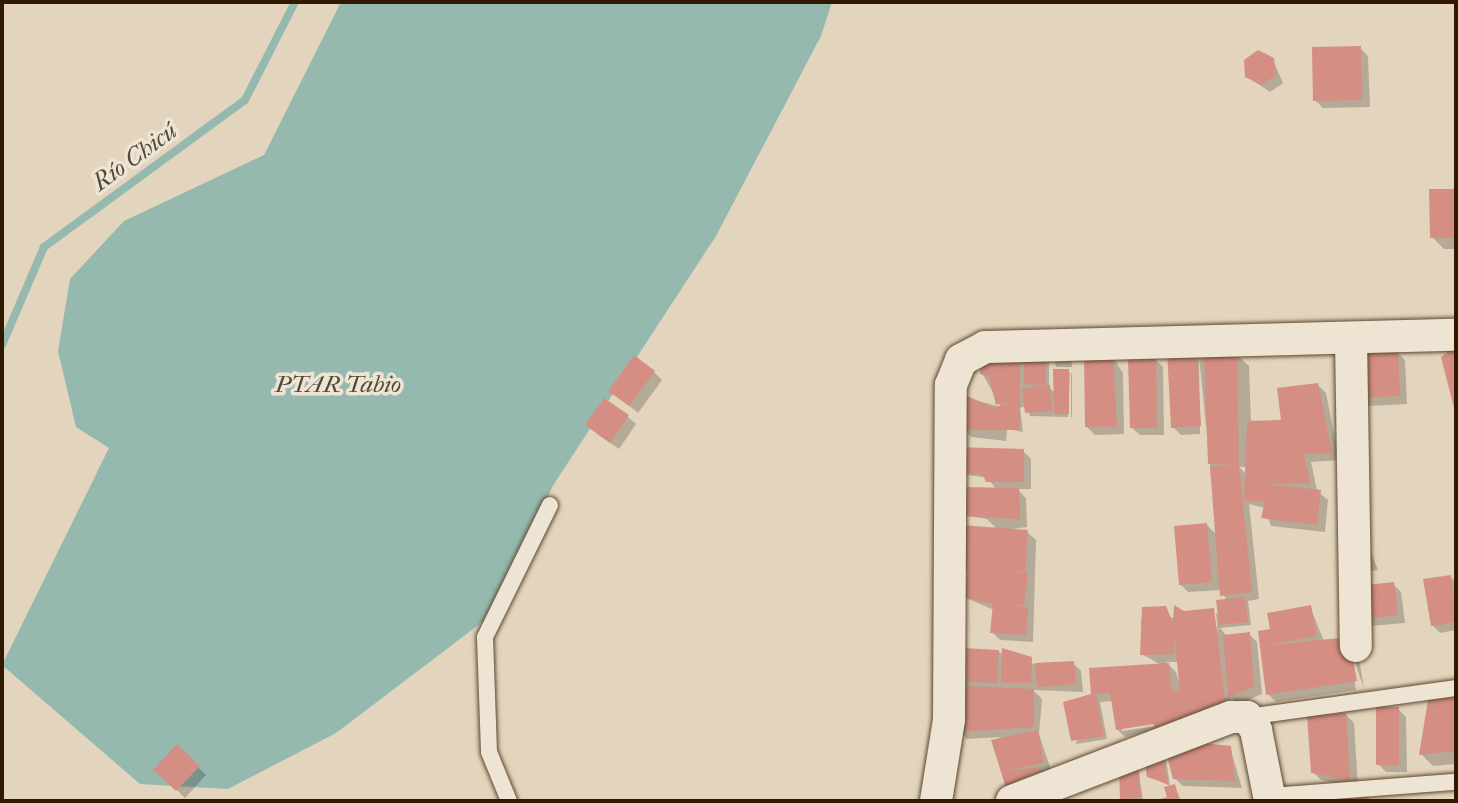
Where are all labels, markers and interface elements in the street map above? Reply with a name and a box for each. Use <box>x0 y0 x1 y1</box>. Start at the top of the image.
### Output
water label: Río Chicú <box>87 117 183 197</box>
water label: PTAR Tabio <box>275 371 401 399</box>

